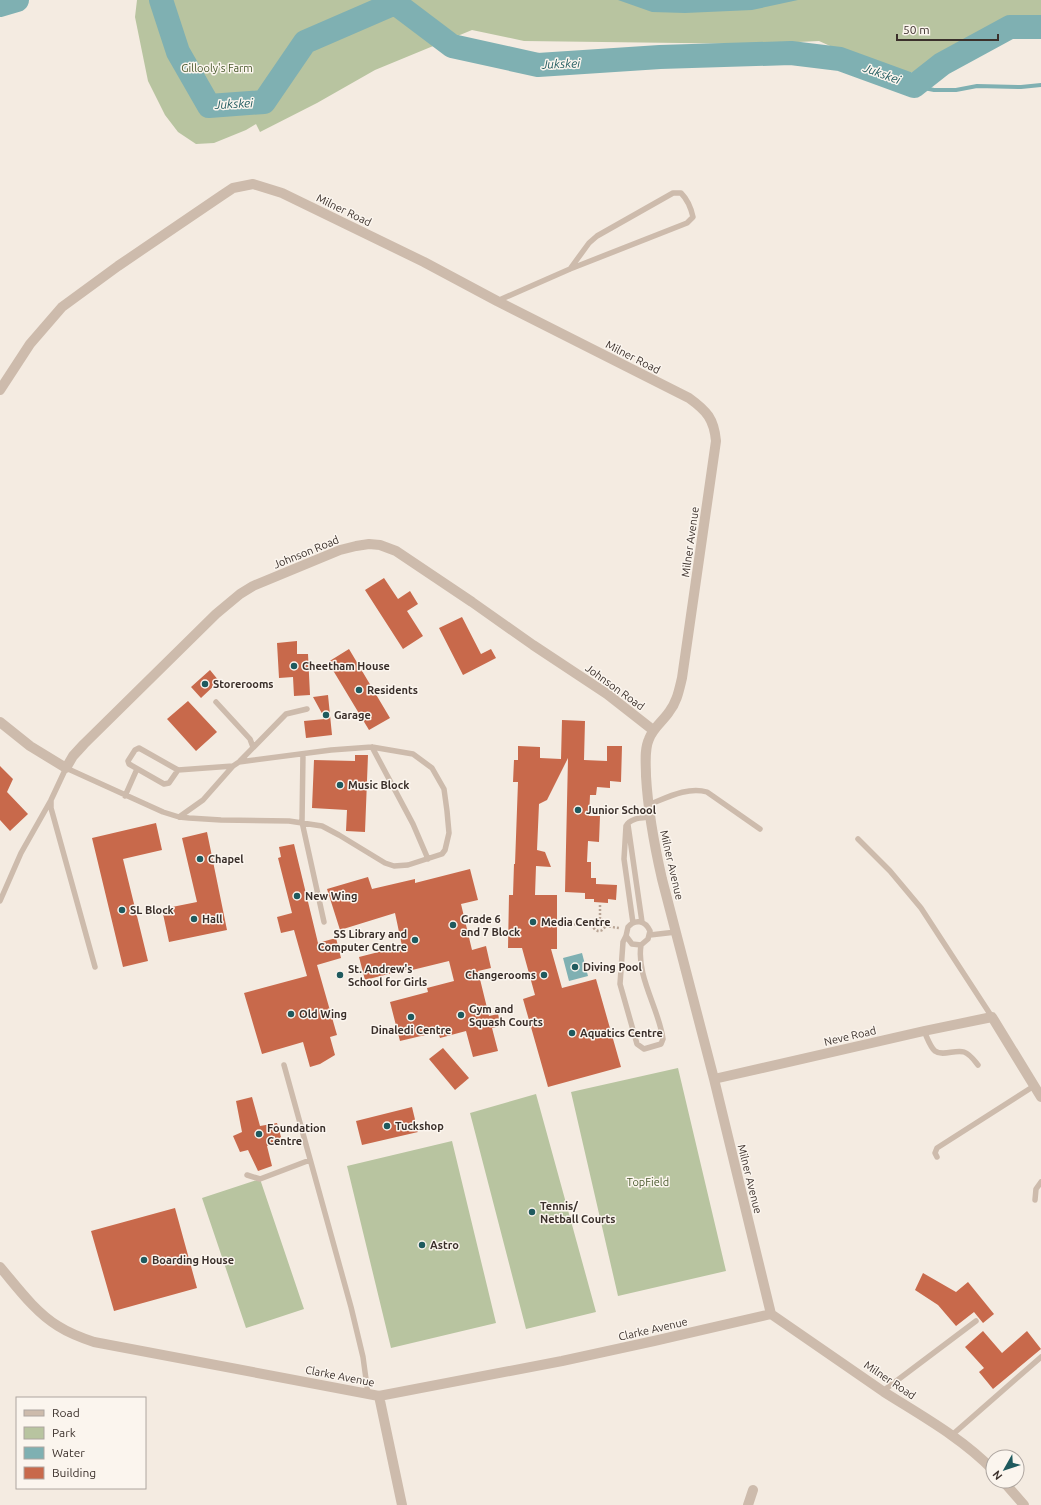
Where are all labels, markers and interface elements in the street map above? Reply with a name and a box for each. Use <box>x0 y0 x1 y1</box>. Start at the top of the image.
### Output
scale bar <box>897 16 998 42</box>
text: 50 m <box>903 23 930 36</box>
water label: Jukskei <box>541 56 581 71</box>
water label: Jukskei <box>861 61 903 87</box>
park label: Gillooly's Farm <box>181 62 253 74</box>
water label: Jukskei <box>213 96 254 111</box>
street label: Milner Road <box>315 192 373 228</box>
street label: Milner Road <box>604 338 662 376</box>
street label: Milner Avenue <box>679 506 701 578</box>
street label: Johnson Road <box>271 533 341 571</box>
place label: Cheetham House <box>302 660 390 672</box>
marker: Cheetham House <box>289 661 299 671</box>
street label: Johnson Road <box>583 662 647 712</box>
place label: Storerooms <box>213 678 274 690</box>
marker: Storerooms <box>200 679 210 689</box>
place label: Residents <box>367 684 418 696</box>
marker: Residents <box>354 685 364 695</box>
place label: Garage <box>334 709 371 721</box>
marker: Garage <box>321 710 331 720</box>
place label: Music Block <box>348 779 410 791</box>
marker: Music Block <box>335 780 345 790</box>
place label: Junior School <box>586 804 657 816</box>
marker: Junior School <box>573 805 583 815</box>
street label: Milner Avenue <box>658 829 686 901</box>
place label: Chapel <box>208 853 244 865</box>
marker: Chapel <box>195 854 205 864</box>
place label: New Wing <box>305 890 358 902</box>
marker: New Wing <box>292 891 302 901</box>
place label: SL Block <box>130 904 175 916</box>
marker: SL Block <box>117 905 127 915</box>
place label: Hall <box>202 913 223 925</box>
place label: Grade 6 and 7 Block <box>461 913 521 938</box>
marker: Hall <box>189 914 199 924</box>
place label: Media Centre <box>541 916 611 928</box>
marker: Media Centre <box>528 917 538 927</box>
marker: Grade 6 and 7 Block <box>448 920 458 930</box>
place label: SS Library and Computer Centre <box>318 928 407 953</box>
marker: SS Library and Computer Centre <box>410 935 420 945</box>
place label: Diving Pool <box>583 961 642 973</box>
marker: Diving Pool <box>570 962 580 972</box>
place label: St. Andrew's School for Girls <box>348 963 427 988</box>
place label: Changerooms <box>465 969 536 981</box>
marker: St. Andrew's School for Girls <box>335 970 345 980</box>
marker: Changerooms <box>539 970 549 980</box>
place label: Gym and Squash Courts <box>469 1003 543 1028</box>
place label: Old Wing <box>299 1008 347 1020</box>
marker: Old Wing <box>286 1009 296 1019</box>
marker: Gym and Squash Courts <box>456 1010 466 1020</box>
marker: Dinaledi Centre <box>406 1012 416 1022</box>
place label: Dinaledi Centre <box>371 1024 451 1036</box>
street label: Neve Road <box>823 1024 877 1048</box>
place label: Aquatics Centre <box>580 1027 663 1039</box>
marker: Aquatics Centre <box>567 1028 577 1038</box>
place label: Tuckshop <box>395 1120 444 1132</box>
marker: Tuckshop <box>382 1121 392 1131</box>
place label: Foundation Centre <box>267 1122 326 1147</box>
marker: Foundation Centre <box>254 1129 264 1139</box>
street label: Milner Avenue <box>736 1143 764 1215</box>
park label: TopField <box>627 1176 669 1188</box>
place label: Tennis/ Netball Courts <box>540 1200 616 1225</box>
marker: Tennis/ Netball Courts <box>527 1207 537 1217</box>
place label: Astro <box>430 1239 459 1251</box>
marker: Astro <box>417 1240 427 1250</box>
place label: Boarding House <box>152 1254 234 1266</box>
marker: Boarding House <box>139 1255 149 1265</box>
street label: Clarke Avenue <box>617 1315 689 1343</box>
street label: Milner Road <box>862 1358 918 1402</box>
street label: Clarke Avenue <box>304 1363 376 1389</box>
legend <box>16 1397 146 1489</box>
text: Road <box>52 1406 80 1419</box>
text: Park <box>52 1426 76 1439</box>
text: Water <box>52 1446 85 1459</box>
north arrow <box>985 1449 1025 1489</box>
text: Building <box>52 1466 96 1479</box>
text: N <box>990 1468 1004 1482</box>

